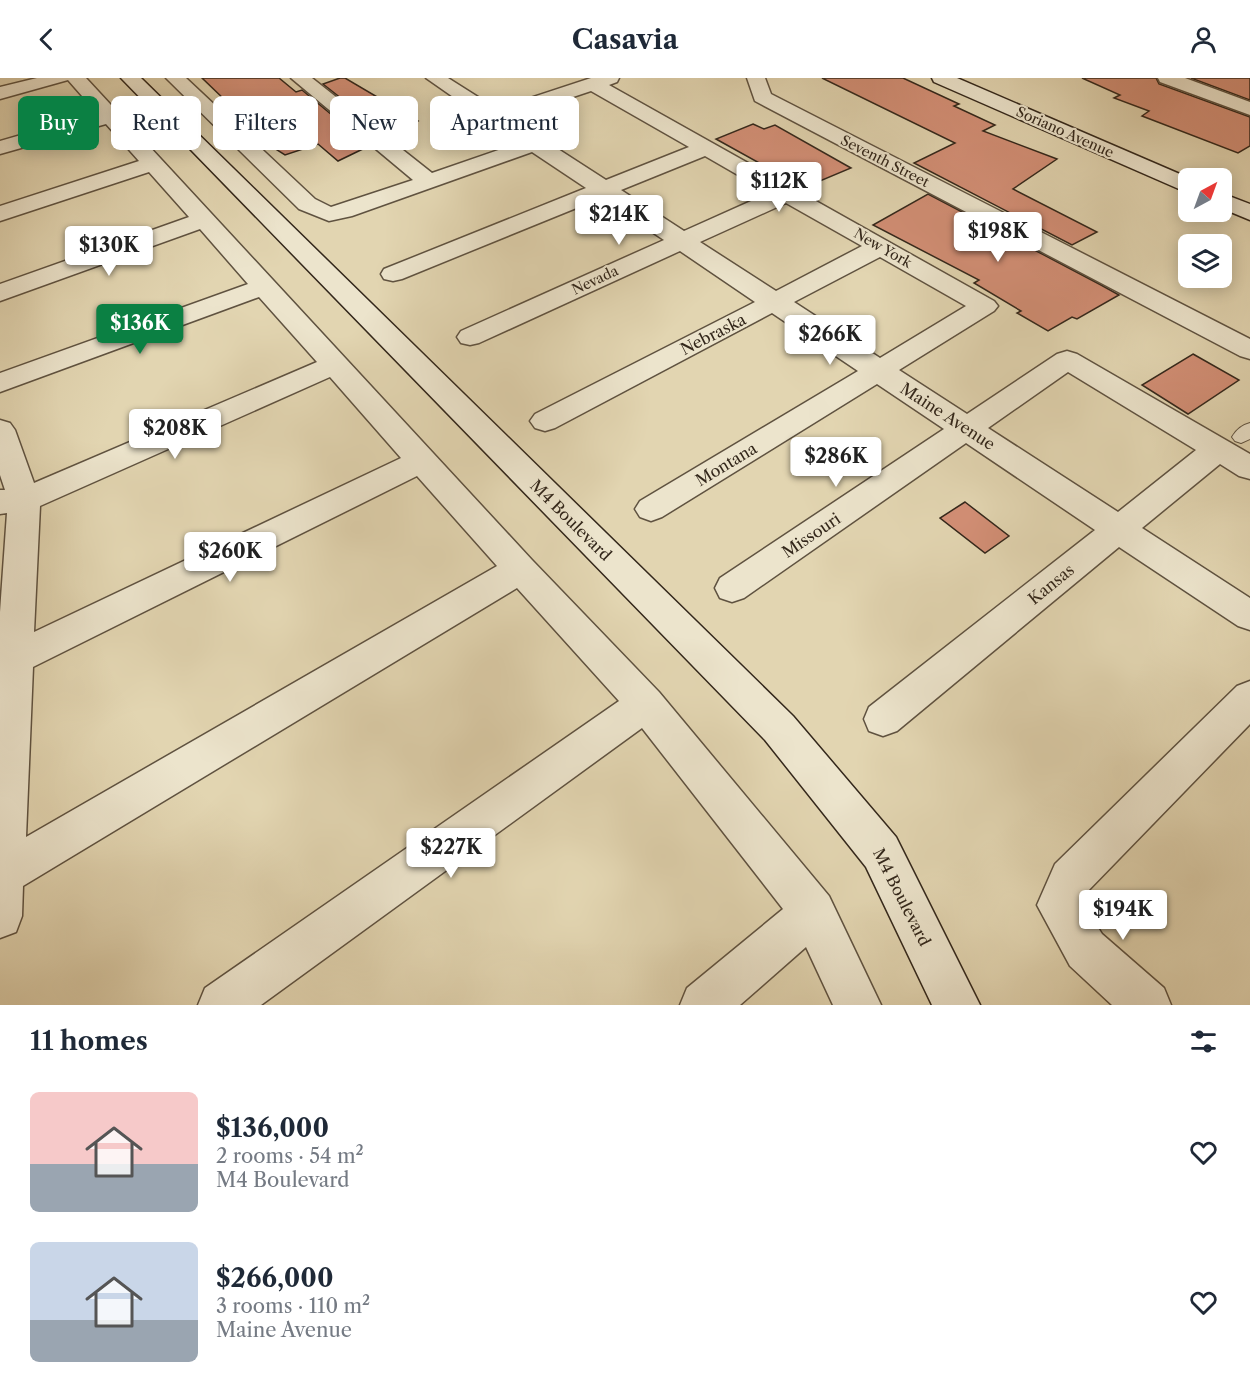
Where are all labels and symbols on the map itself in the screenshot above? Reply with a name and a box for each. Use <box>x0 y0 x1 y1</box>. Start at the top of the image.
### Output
street label: Soriano Avenue <box>1013 102 1117 162</box>
street label: Seventh Street <box>838 131 932 191</box>
pin: $112K <box>737 162 821 213</box>
north arrow <box>1178 168 1232 222</box>
pin: $214K <box>577 195 661 246</box>
pin: $198K <box>956 212 1040 263</box>
street label: New York <box>851 224 916 272</box>
pin: $130K <box>67 226 151 277</box>
street label: Nevada <box>569 261 622 299</box>
pin: $136K <box>98 304 182 355</box>
street label: Nebraska <box>677 309 750 359</box>
pin: $266K <box>788 315 872 366</box>
street label: Maine Avenue <box>897 378 999 454</box>
pin: $208K <box>133 409 217 460</box>
pin: $286K <box>794 437 878 488</box>
street label: Montana <box>692 438 761 490</box>
street label: M4 Boulevard <box>526 475 616 565</box>
street label: Missouri <box>778 508 844 562</box>
pin: $260K <box>188 532 272 583</box>
street label: Kansas <box>1024 559 1078 609</box>
pin: $227K <box>409 828 493 879</box>
street label: M4 Boulevard <box>869 845 935 949</box>
pin: $194K <box>1081 890 1165 941</box>

